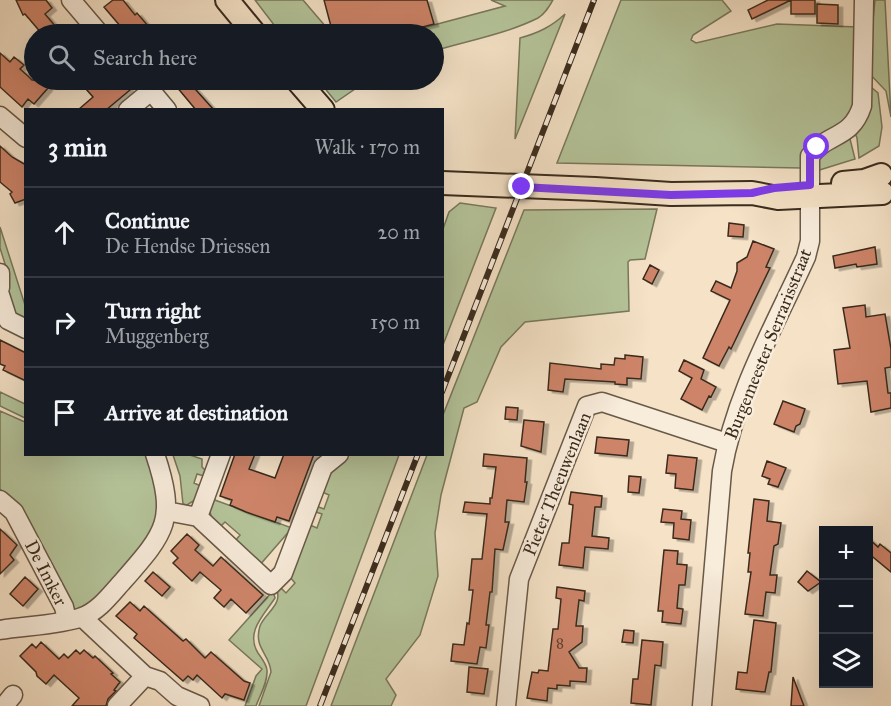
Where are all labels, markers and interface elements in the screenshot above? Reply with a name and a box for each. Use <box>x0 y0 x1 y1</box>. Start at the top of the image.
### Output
search box <box>24 24 444 90</box>
icon: search <box>45 41 78 74</box>
text: Search here <box>93 44 197 71</box>
text: 3 min <box>48 131 107 163</box>
route start <box>803 133 829 159</box>
text: Walk · 170 m <box>315 135 420 159</box>
route end <box>508 173 534 199</box>
text: Continue <box>105 207 190 234</box>
icon: ahead <box>48 216 81 249</box>
text: 20 m <box>377 220 420 244</box>
text: De Hendse Driessen <box>105 234 270 258</box>
street label: Burgemeester Serrarisstraat <box>720 245 818 443</box>
text: Turn right <box>105 297 201 324</box>
icon: right <box>48 306 81 339</box>
text: 150 m <box>370 310 420 334</box>
text: Muggenberg <box>105 324 209 348</box>
icon: arrive <box>48 396 81 429</box>
text: Arrive at destination <box>105 399 288 426</box>
street label: Pieter Theeuwenlaan <box>518 409 596 559</box>
map controls <box>819 526 873 688</box>
button: + <box>819 526 873 580</box>
street label: De Imker <box>20 536 72 610</box>
button: − <box>819 580 873 634</box>
house number: 8 <box>556 634 564 652</box>
button: layers <box>819 634 873 688</box>

